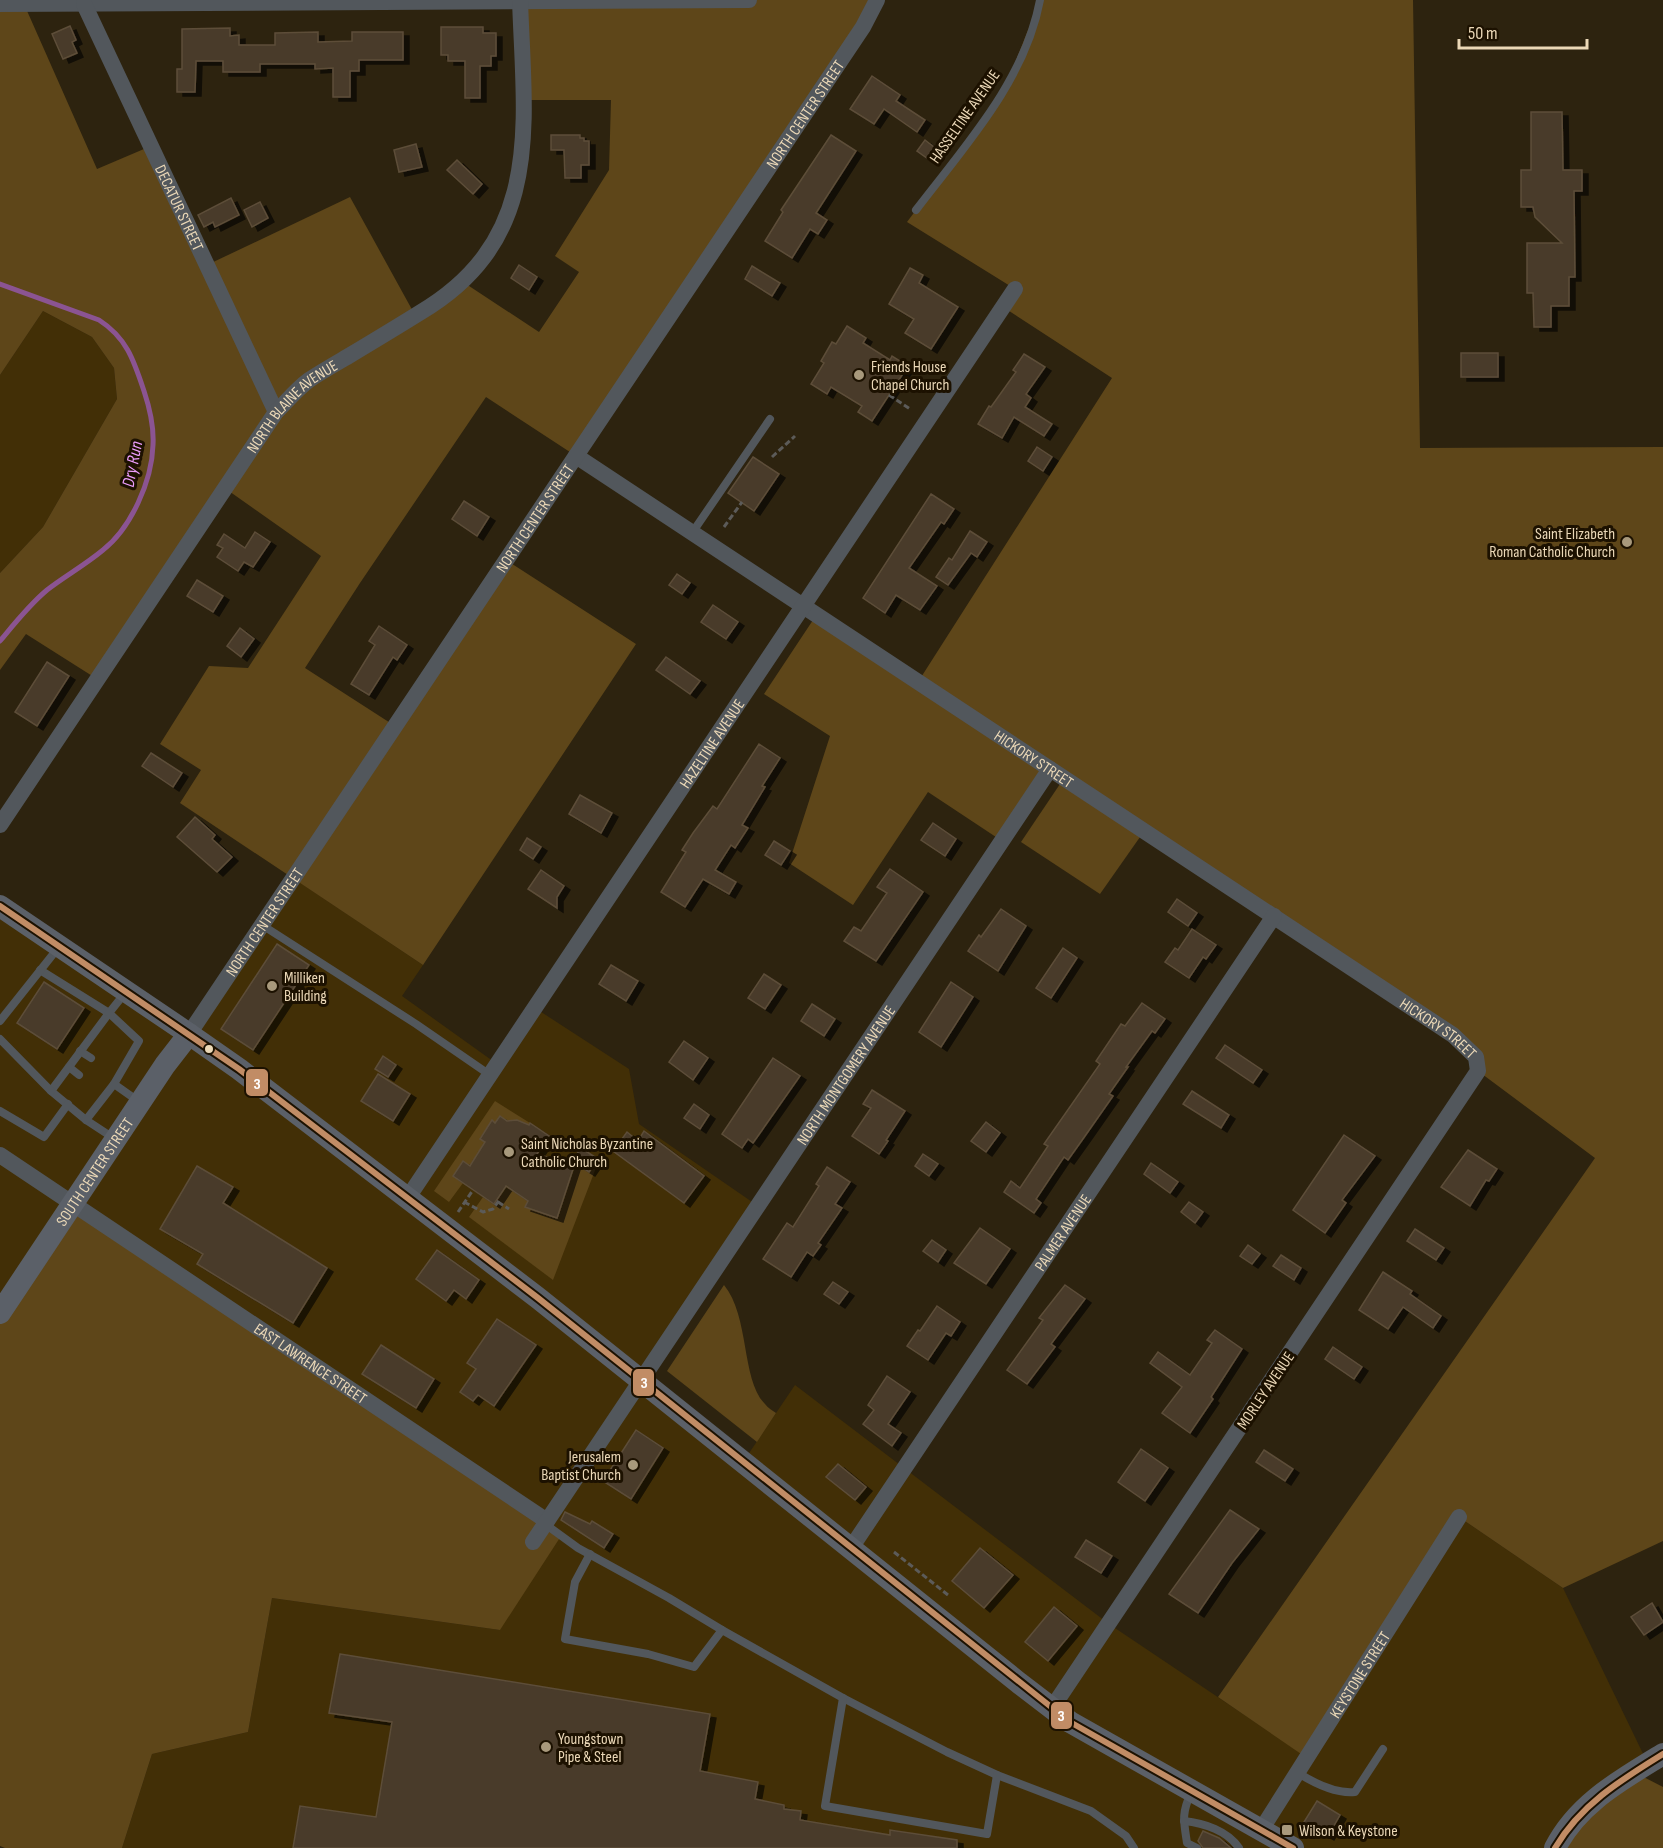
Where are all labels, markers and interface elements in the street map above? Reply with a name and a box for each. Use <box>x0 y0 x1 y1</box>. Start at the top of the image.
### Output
scale bar <box>1459 12 1586 50</box>
text: 50 m <box>1468 23 1498 44</box>
street label: NORTH CENTER STREET <box>763 57 849 173</box>
street label: HASSELTINE AVENUE <box>926 66 1004 167</box>
street label: DECATUR STREET <box>150 162 207 255</box>
street label: NORTH BLAINE AVENUE <box>243 357 341 457</box>
place label: Friends House Chapel Church <box>871 358 949 395</box>
marker: Friends House Chapel Church <box>852 368 866 382</box>
water label: Dry Run <box>118 439 147 489</box>
street label: NORTH CENTER STREET <box>493 461 579 577</box>
place label: Saint Elizabeth Roman Catholic Church <box>1489 525 1615 562</box>
marker: Saint Elizabeth Roman Catholic Church <box>1620 535 1634 549</box>
street label: HAZELTINE AVENUE <box>676 696 749 792</box>
street label: HICKORY STREET <box>990 727 1077 793</box>
street label: NORTH CENTER STREET <box>222 864 309 980</box>
place label: Milliken Building <box>284 969 327 1006</box>
marker: Milliken Building <box>265 979 279 993</box>
street label: HICKORY STREET <box>1396 995 1480 1064</box>
street label: NORTH MONTGOMERY AVENUE <box>793 1002 900 1149</box>
unlabelled marker <box>203 1043 215 1055</box>
line badge: 3 <box>245 1068 269 1097</box>
text: 3 <box>253 1075 261 1094</box>
street label: SOUTH CENTER STREET <box>53 1114 138 1230</box>
place label: Saint Nicholas Byzantine Catholic Church <box>521 1135 653 1172</box>
marker: Saint Nicholas Byzantine Catholic Church <box>502 1145 516 1159</box>
street label: PALMER AVENUE <box>1031 1191 1096 1275</box>
street label: EAST LAWRENCE STREET <box>250 1320 370 1409</box>
street label: MORLEY AVENUE <box>1233 1348 1299 1433</box>
line badge: 3 <box>632 1368 655 1397</box>
text: 3 <box>640 1374 648 1393</box>
place label: Jerusalem Baptist Church <box>541 1448 621 1485</box>
marker: Jerusalem Baptist Church <box>626 1458 640 1472</box>
street label: KEYSTONE STREET <box>1326 1628 1395 1722</box>
line badge: 3 <box>1050 1701 1073 1730</box>
text: 3 <box>1057 1707 1065 1726</box>
place label: Youngstown Pipe & Steel <box>558 1730 623 1767</box>
marker: Youngstown Pipe & Steel <box>539 1740 553 1754</box>
place label: Wilson & Keystone <box>1299 1822 1398 1841</box>
marker: Wilson & Keystone <box>1280 1823 1294 1837</box>

